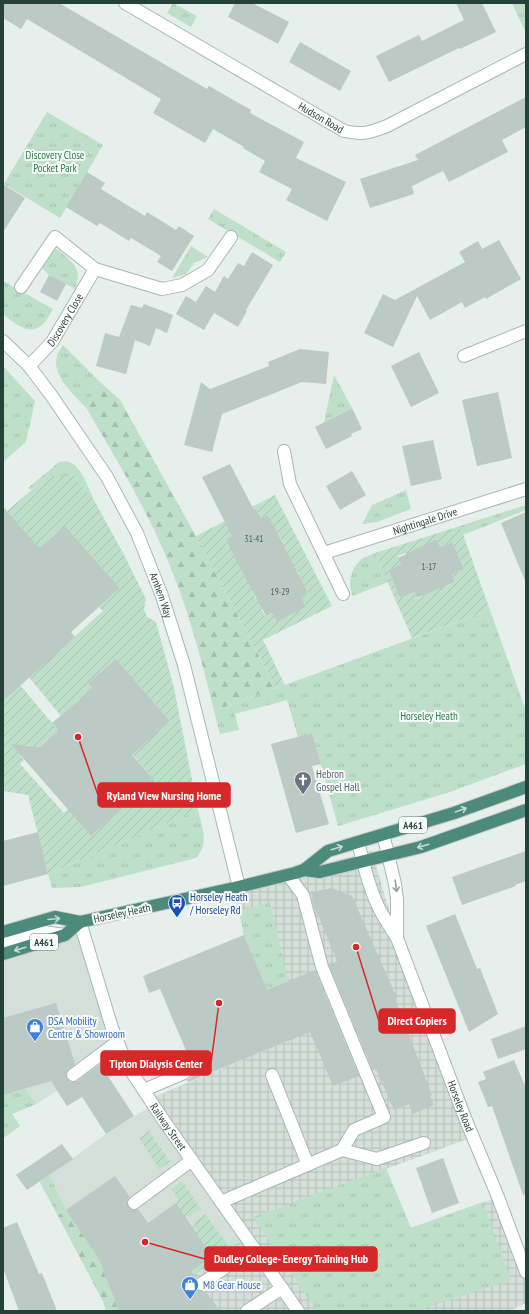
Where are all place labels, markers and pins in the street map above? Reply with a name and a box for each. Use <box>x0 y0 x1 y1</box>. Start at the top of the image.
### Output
place label: Hebron Gospel Hall <box>316 767 360 794</box>
church icon: Hebron Gospel Hall <box>293 770 313 795</box>
callout: Ryland View Nursing Home <box>98 783 230 807</box>
place label: Horseley Heath / Horseley Rd <box>189 890 248 917</box>
bus stop icon: Horseley Heath / Horseley Rd <box>167 893 187 918</box>
callout: Direct Copiers <box>379 1009 455 1033</box>
place label: DSA Mobility Centre & Showroom <box>48 1014 125 1041</box>
shop icon: DSA Mobility Centre & Showroom <box>25 1017 45 1042</box>
callout: Tipton Dialysis Center <box>101 1051 211 1075</box>
callout: Dudley College- Energy Training Hub <box>205 1247 377 1271</box>
shop icon: M8 Gear House <box>180 1275 200 1300</box>
place label: M8 Gear House <box>203 1278 261 1292</box>

